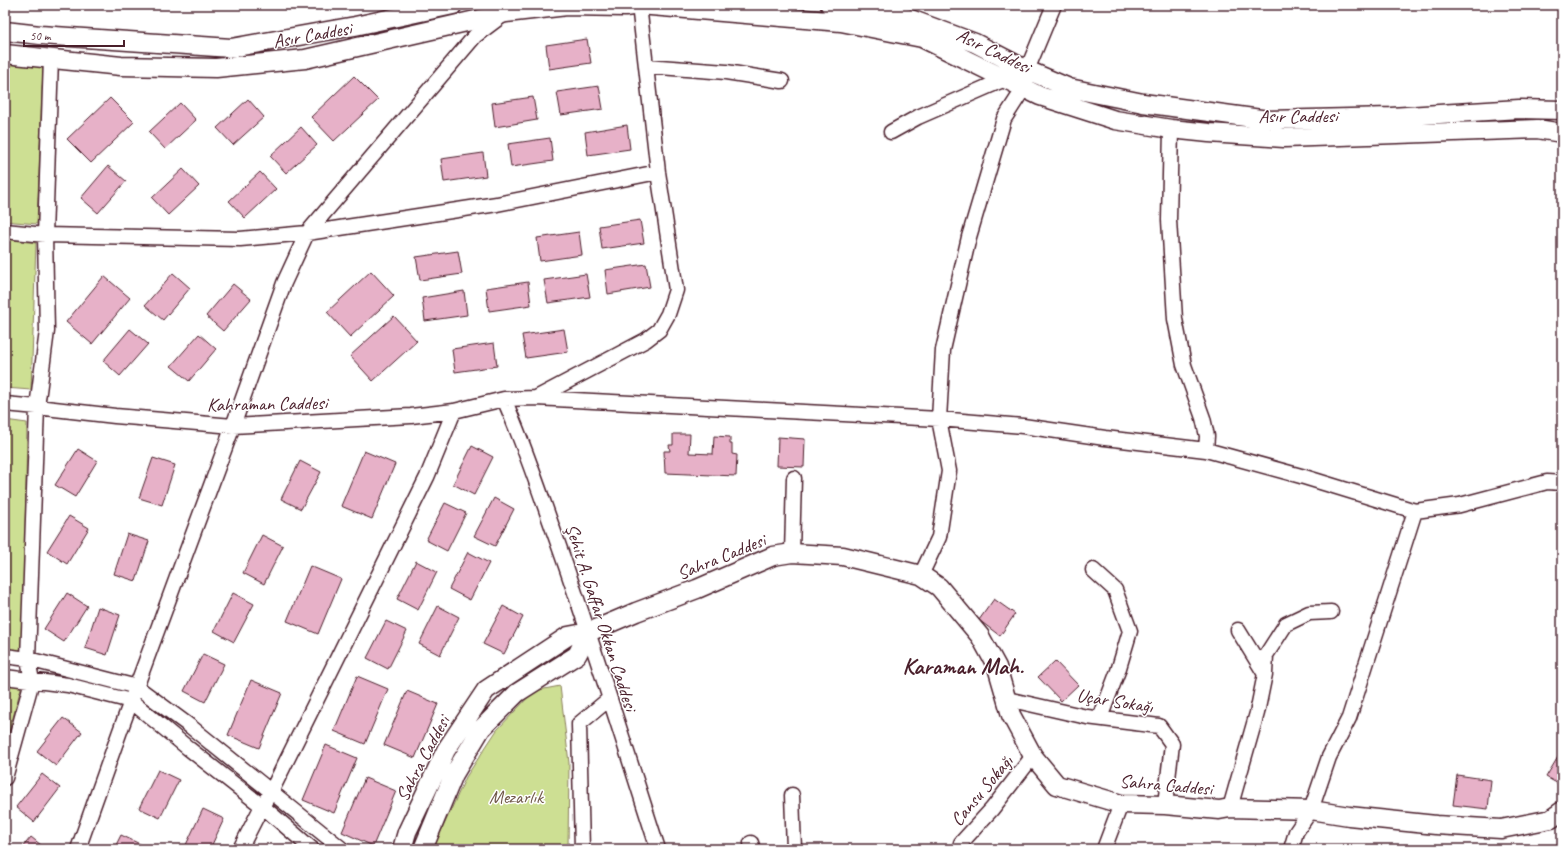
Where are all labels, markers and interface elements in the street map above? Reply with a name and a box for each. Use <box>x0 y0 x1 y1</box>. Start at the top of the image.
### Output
street label: Asır Caddesi <box>271 16 356 54</box>
scale bar <box>24 22 124 48</box>
street label: Asır Caddesi <box>953 23 1037 80</box>
text: 50 m <box>30 28 52 44</box>
street label: Asır Caddesi <box>1258 104 1340 128</box>
street label: Kahraman Caddesi <box>207 391 330 417</box>
street label: Şehit A. Gaffar Okkan Caddesi <box>559 521 643 716</box>
street label: Sahra Caddesi <box>674 527 771 586</box>
district label: Karaman Mah. <box>902 652 1024 681</box>
street label: Uçar Sokağı <box>1075 683 1156 719</box>
street label: Sahra Caddesi <box>390 709 457 805</box>
street label: Cansu Sokağı <box>945 749 1019 831</box>
street label: Sahra Caddesi <box>1118 769 1216 801</box>
park label: Mezarlık <box>489 785 545 809</box>

